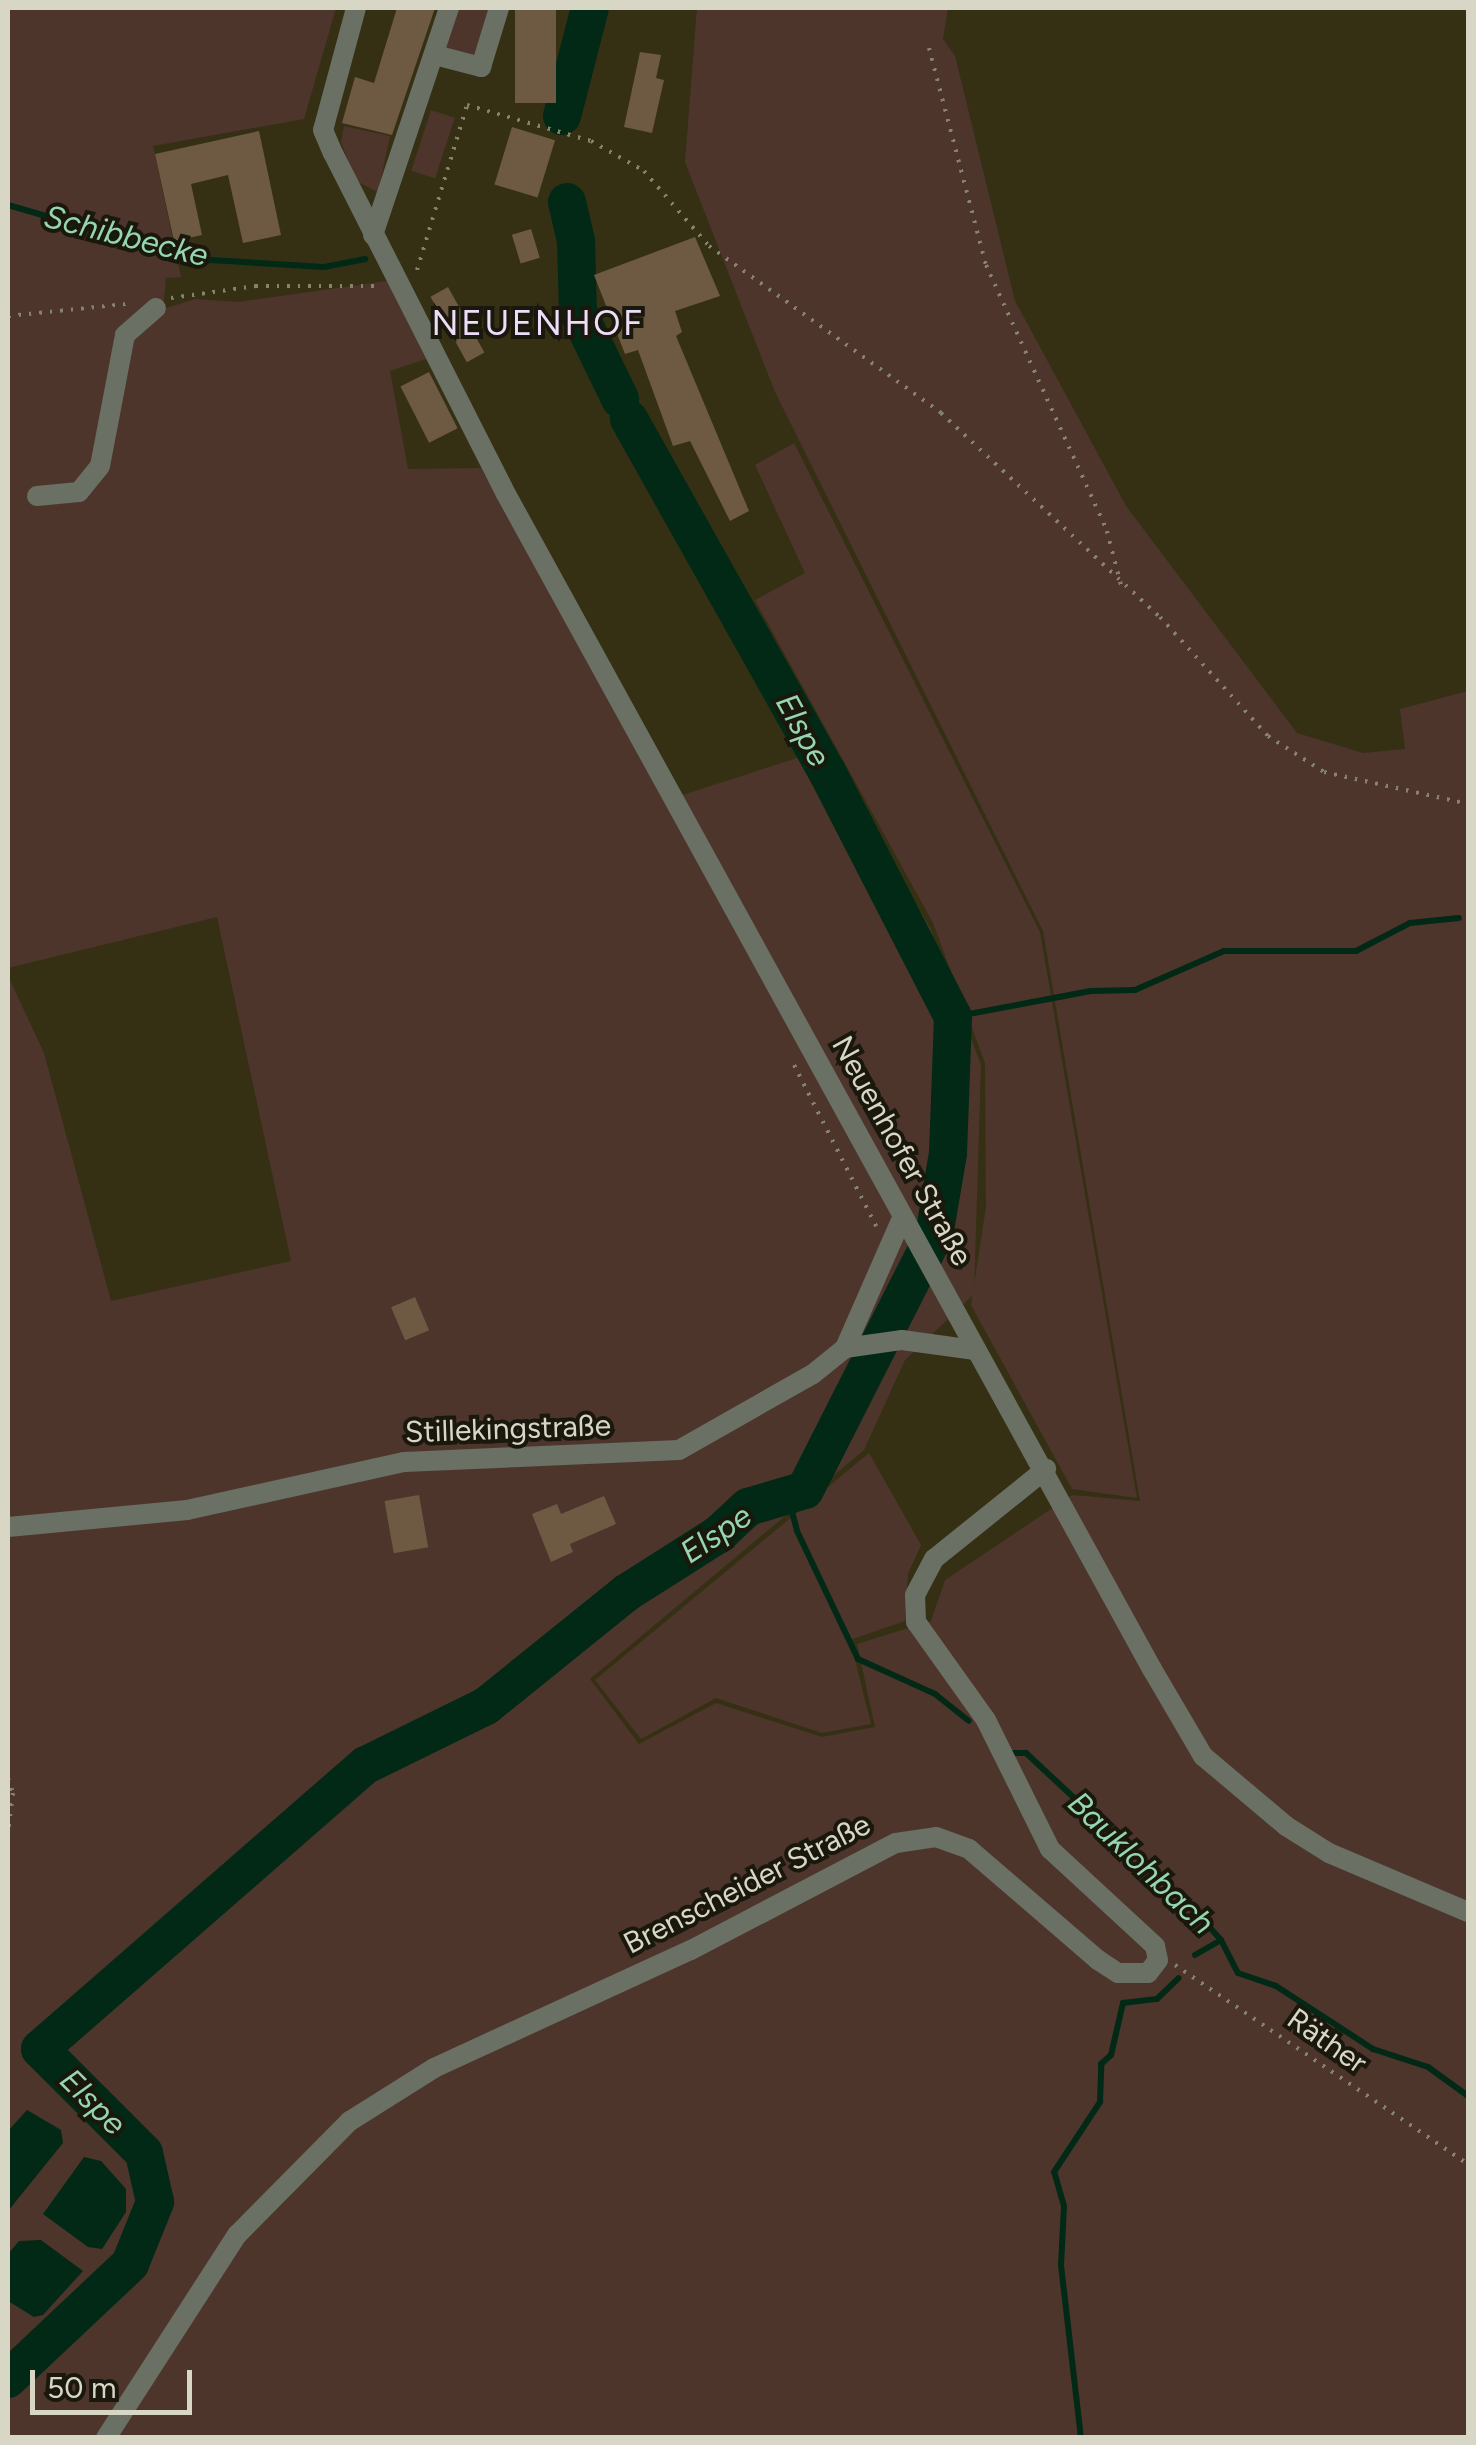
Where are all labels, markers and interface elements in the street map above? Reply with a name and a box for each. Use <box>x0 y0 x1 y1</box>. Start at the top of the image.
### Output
water label: Schibbecke <box>40 197 212 275</box>
district label: NEUENHOF <box>432 302 644 344</box>
water label: Elspe <box>767 687 839 773</box>
street label: Neuenhofer Straße <box>824 1030 980 1272</box>
street label: Stillekingstraße <box>404 1407 612 1451</box>
water label: Elspe <box>673 1496 759 1572</box>
water label: Bauklohbach <box>1060 1784 1222 1942</box>
street label: Brenscheider Straße <box>618 1806 876 1962</box>
street label: Räther <box>1280 2001 1374 2081</box>
water label: Elspe <box>52 2061 134 2143</box>
scale bar <box>35 2350 198 2412</box>
text: 50 m <box>47 2369 116 2406</box>

